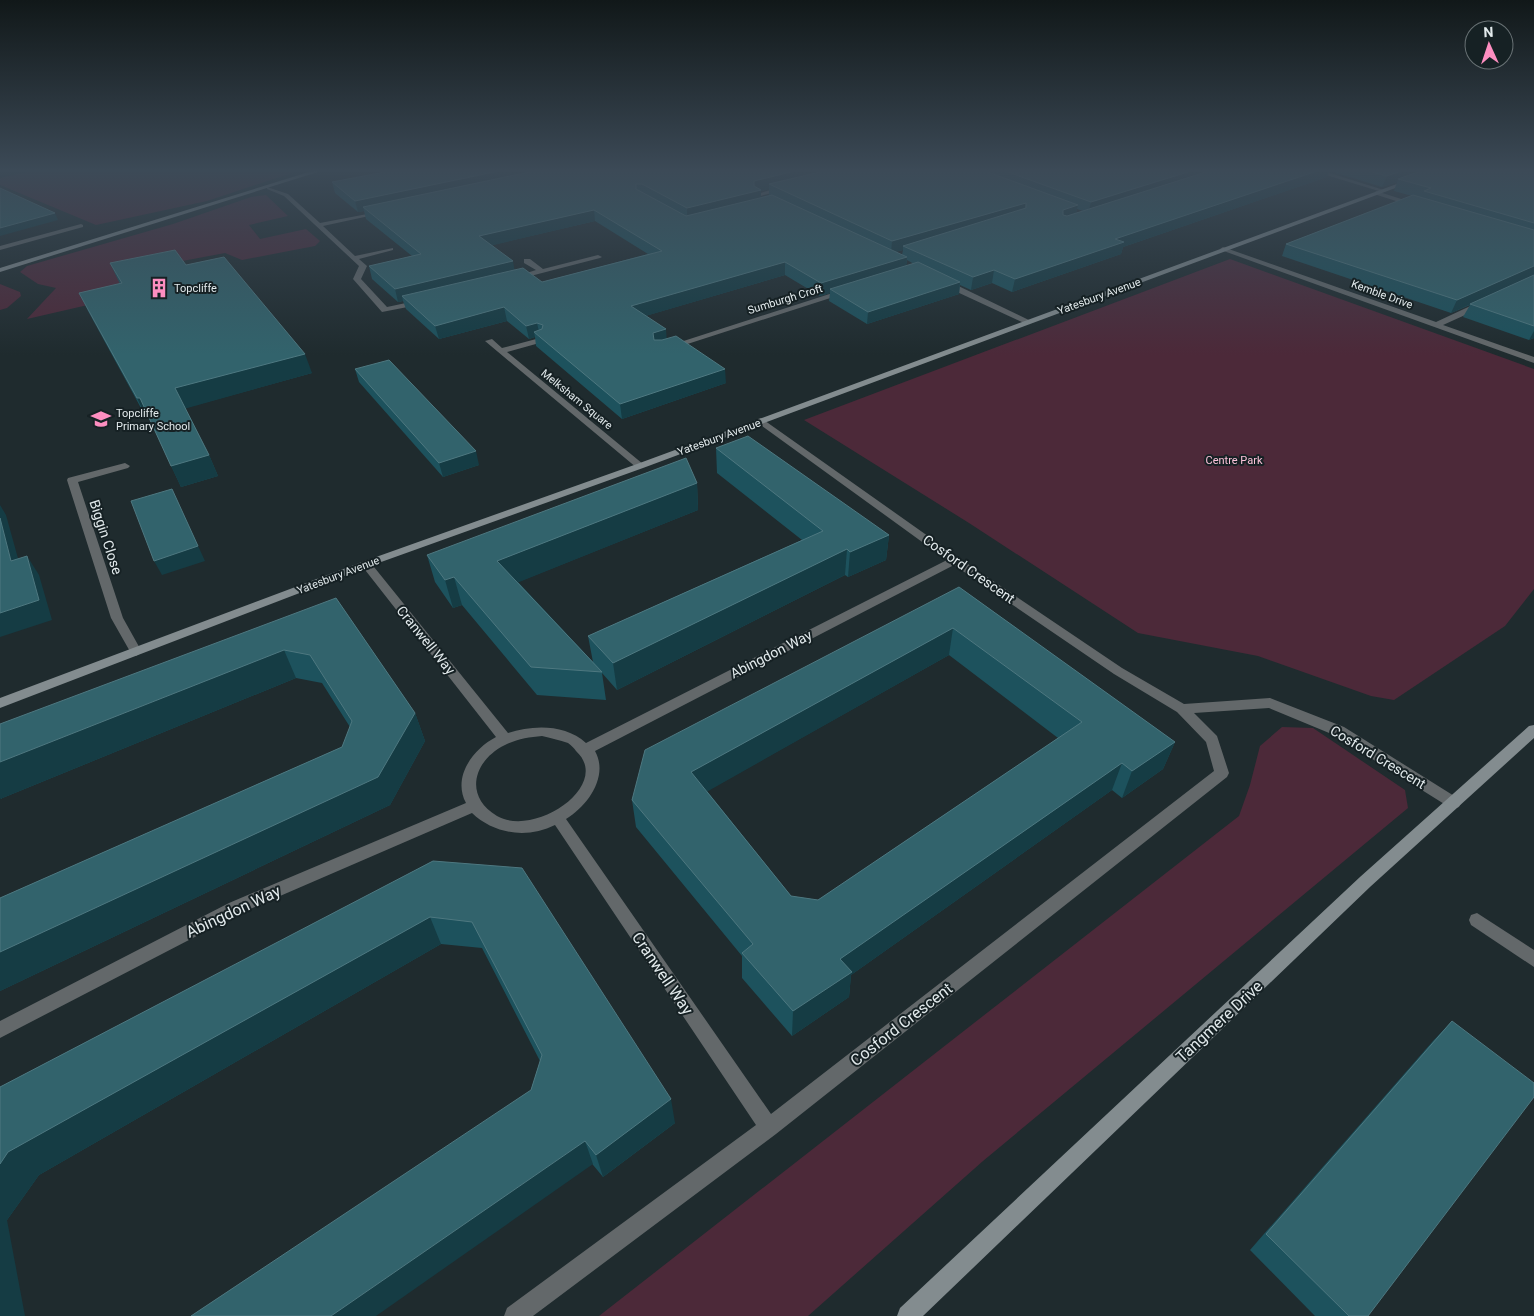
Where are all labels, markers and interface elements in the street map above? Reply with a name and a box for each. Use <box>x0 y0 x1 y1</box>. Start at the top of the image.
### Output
north arrow <box>1464 20 1514 70</box>
text: N <box>1483 24 1494 40</box>
street label: Yatesbury Avenue <box>1056 275 1143 318</box>
building icon: Topcliffe <box>148 277 170 299</box>
street label: Kemble Drive <box>1349 277 1414 312</box>
place label: Topcliffe <box>174 282 217 295</box>
street label: Sumburgh Croft <box>746 282 825 317</box>
street label: Melksham Square <box>538 367 615 432</box>
place label: Topcliffe Primary School <box>116 407 190 433</box>
school or university icon: Topcliffe Primary School <box>90 408 112 430</box>
street label: Yatesbury Avenue <box>676 416 763 459</box>
park label: Centre Park <box>1205 454 1263 467</box>
street label: Biggin Close <box>86 498 126 576</box>
street label: Cosford Crescent <box>920 531 1018 607</box>
street label: Yatesbury Avenue <box>295 554 381 597</box>
street label: Cranwell Way <box>394 603 459 678</box>
street label: Abingdon Way <box>728 626 815 681</box>
street label: Cosford Crescent <box>1327 722 1429 792</box>
street label: Abingdon Way <box>183 881 284 942</box>
street label: Cranwell Way <box>628 928 697 1018</box>
street label: Tangmere Drive <box>1172 976 1267 1066</box>
street label: Cosford Crescent <box>847 979 956 1070</box>

